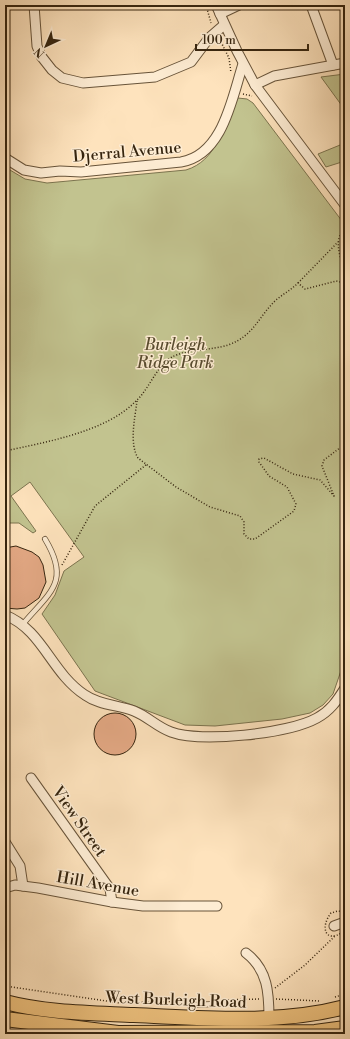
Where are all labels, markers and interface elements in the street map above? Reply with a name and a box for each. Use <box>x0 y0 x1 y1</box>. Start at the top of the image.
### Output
north arrow <box>26 26 66 66</box>
scale bar <box>196 26 308 52</box>
text: 100 m <box>202 33 236 48</box>
text: N <box>32 44 48 61</box>
street label: Djerral Avenue <box>72 137 182 167</box>
park label: Burleigh Ridge Park <box>136 335 213 373</box>
street label: View Street <box>47 782 111 861</box>
street label: Hill Avenue <box>55 867 141 901</box>
street label: West Burleigh Road <box>104 988 247 1012</box>

